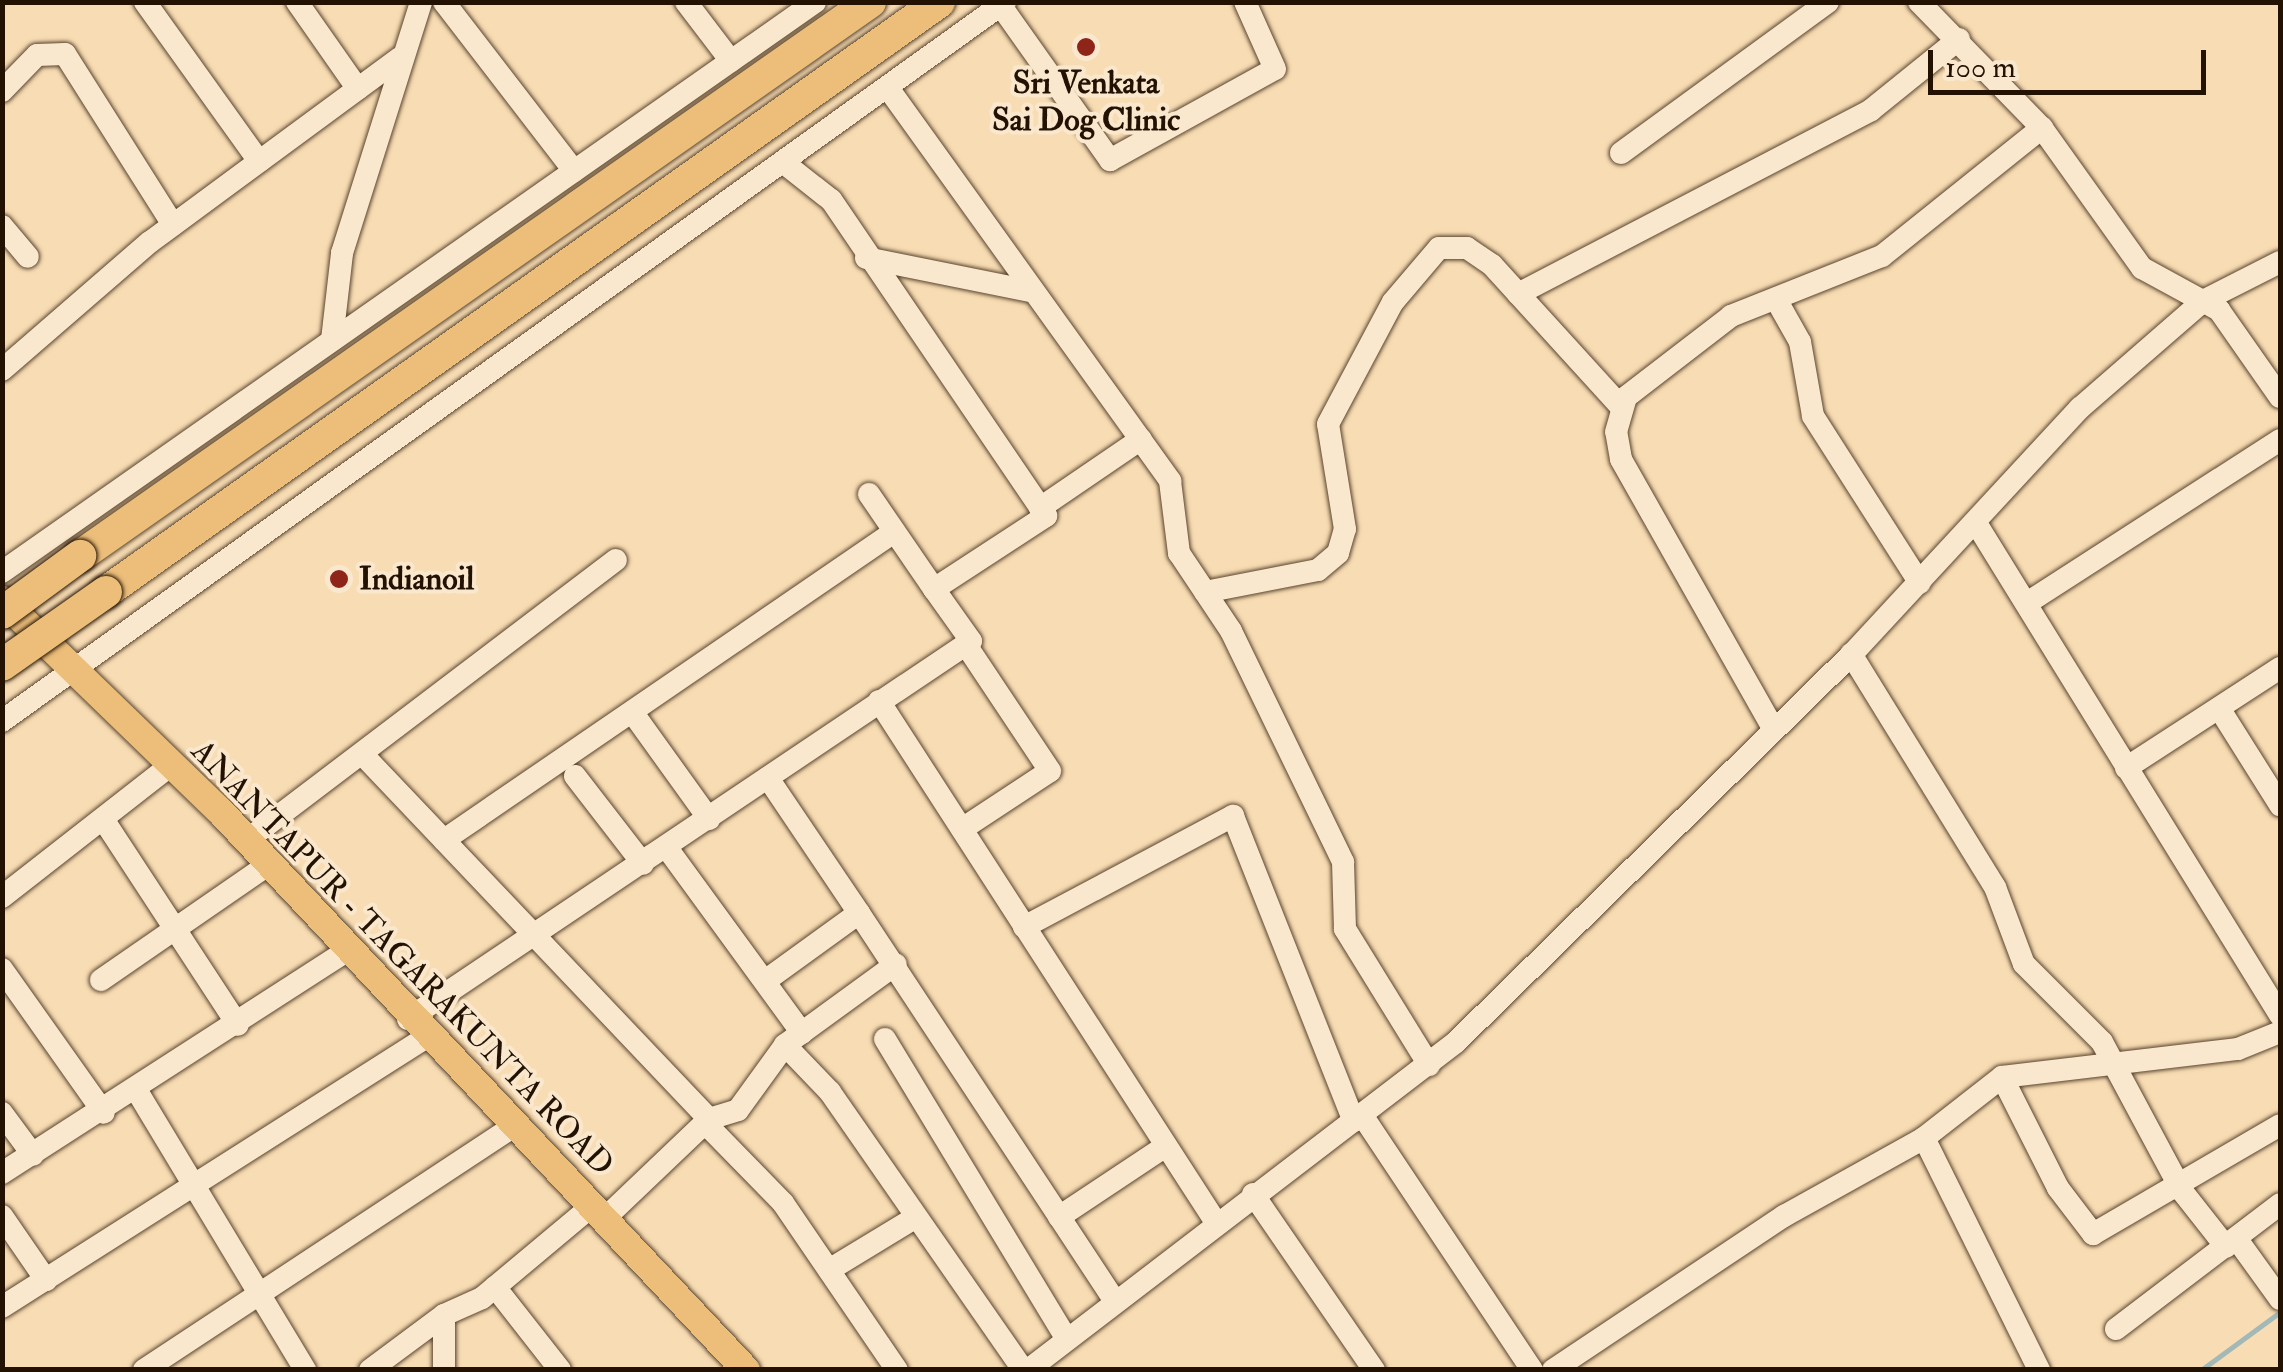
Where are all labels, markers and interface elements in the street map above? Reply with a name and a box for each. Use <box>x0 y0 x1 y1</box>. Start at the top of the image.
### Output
scale bar <box>1933 30 2210 92</box>
marker: Sri Venkata Sai Dog Clinic <box>1073 34 1099 60</box>
text: 100 m <box>1945 49 2016 86</box>
place label: Sri Venkata Sai Dog Clinic <box>992 65 1180 140</box>
place label: Indianoil <box>359 560 474 598</box>
marker: Indianoil <box>328 568 350 590</box>
street label: ANANTAPUR - TAGARAKUNTA ROAD <box>183 732 621 1184</box>

